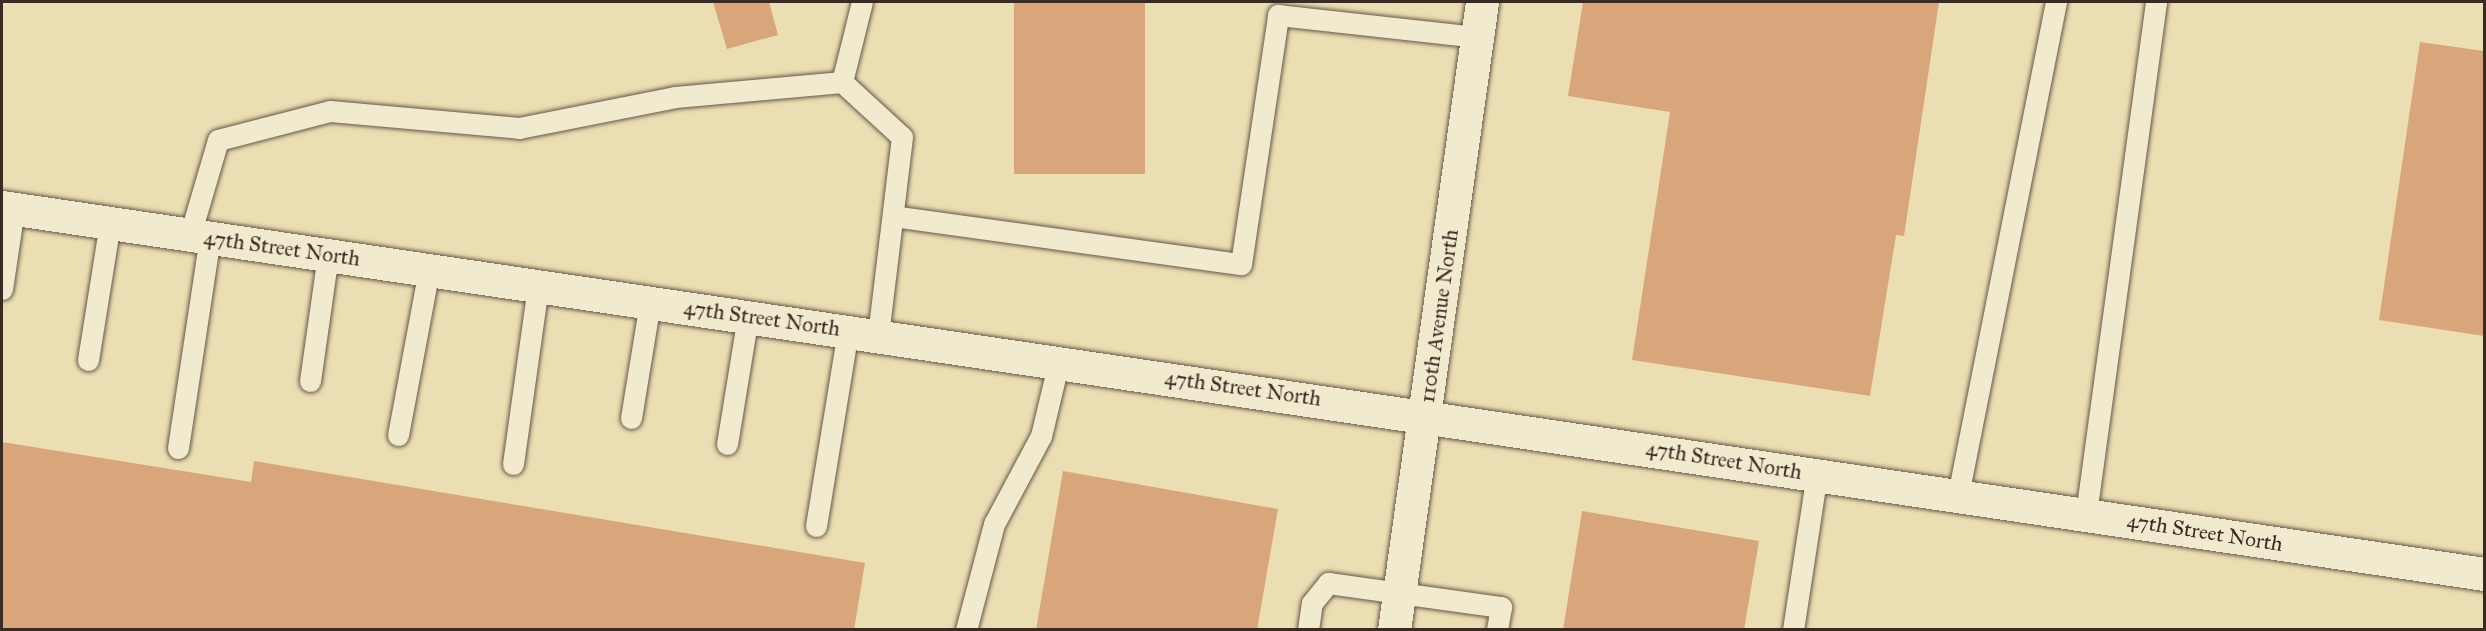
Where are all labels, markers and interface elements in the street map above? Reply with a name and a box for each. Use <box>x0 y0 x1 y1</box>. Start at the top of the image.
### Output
street label: 47th Street North <box>202 225 362 271</box>
street label: 110th Avenue North <box>1414 228 1464 404</box>
street label: 47th Street North <box>682 295 842 341</box>
street label: 47th Street North <box>1163 365 1323 411</box>
street label: 47th Street North <box>1644 435 1804 485</box>
street label: 47th Street North <box>2125 507 2285 557</box>

